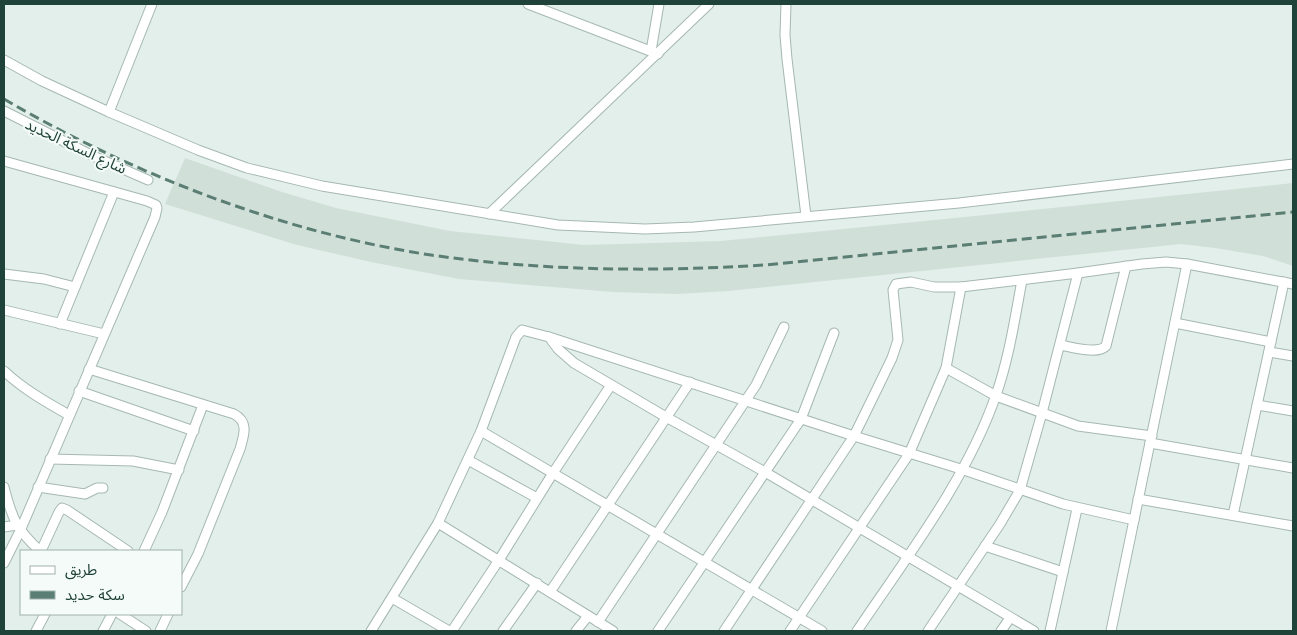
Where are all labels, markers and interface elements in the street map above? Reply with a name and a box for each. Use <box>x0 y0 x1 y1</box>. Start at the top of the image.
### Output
street label: شارع السكة الحديد <box>21 114 130 181</box>
legend <box>20 550 182 615</box>
text: طريق <box>65 560 97 580</box>
text: سكة حديد <box>65 585 125 604</box>

